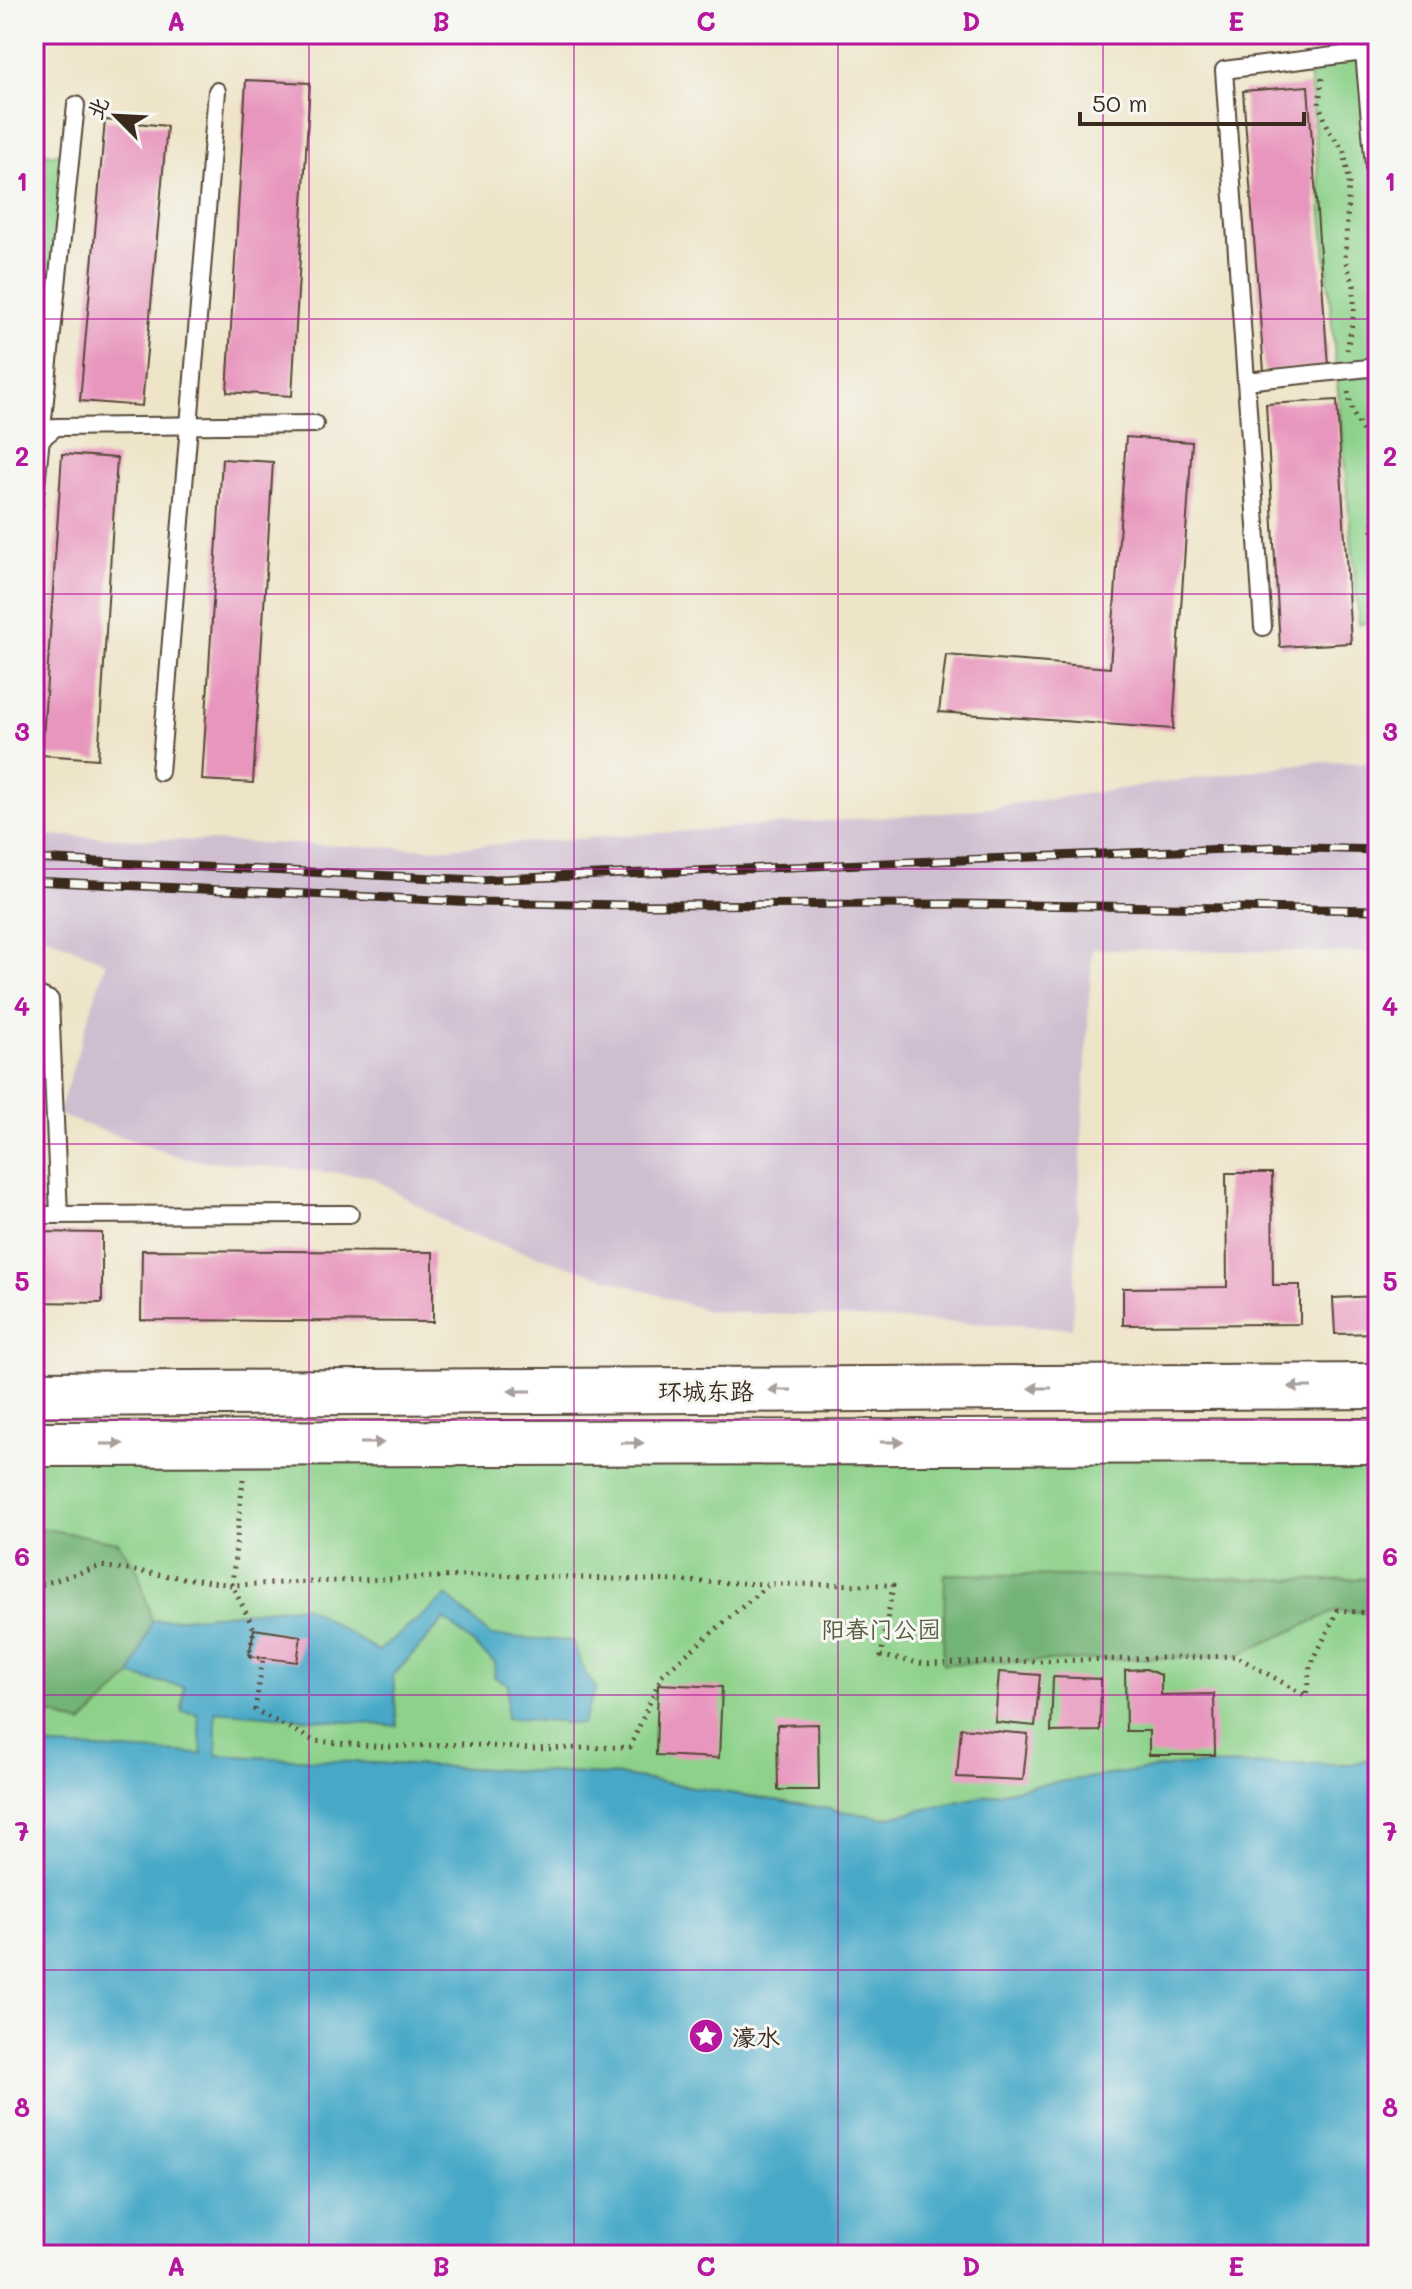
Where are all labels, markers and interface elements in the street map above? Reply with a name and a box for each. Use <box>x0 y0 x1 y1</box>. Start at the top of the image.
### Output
text: A <box>167 4 185 38</box>
text: B <box>432 4 450 38</box>
text: C <box>696 4 716 38</box>
text: D <box>962 4 980 38</box>
text: E <box>1228 4 1244 38</box>
north arrow <box>76 76 156 156</box>
scale bar <box>1080 76 1304 126</box>
text: 50 m <box>1092 87 1148 118</box>
text: 北 <box>80 92 115 124</box>
text: 1 <box>16 164 28 198</box>
text: 1 <box>1384 164 1396 198</box>
text: 2 <box>15 439 29 473</box>
text: 2 <box>1383 439 1397 473</box>
text: 3 <box>14 714 30 748</box>
text: 3 <box>1382 714 1398 748</box>
text: 4 <box>14 989 30 1023</box>
text: 4 <box>1382 989 1398 1023</box>
text: 5 <box>14 1264 30 1298</box>
text: 5 <box>1382 1264 1398 1298</box>
street label: 环城东路 <box>658 1375 754 1406</box>
one-way arrow <box>1287 1381 1312 1393</box>
one-way arrow <box>1027 1382 1052 1394</box>
one-way arrow <box>767 1384 792 1396</box>
one-way arrow <box>507 1385 532 1397</box>
one-way arrow <box>880 1436 905 1448</box>
one-way arrow <box>360 1437 385 1449</box>
one-way arrow <box>620 1437 645 1449</box>
one-way arrow <box>100 1438 125 1450</box>
text: 6 <box>14 1539 30 1573</box>
text: 6 <box>1382 1539 1398 1573</box>
park label: 阳春门公园 <box>821 1613 941 1644</box>
text: 7 <box>15 1814 29 1848</box>
text: 7 <box>1383 1814 1397 1848</box>
place icon: 濠水 <box>687 2017 725 2055</box>
place label: 濠水 <box>732 2021 780 2052</box>
text: 8 <box>14 2090 30 2124</box>
text: 8 <box>1382 2090 1398 2124</box>
text: A <box>167 2249 185 2283</box>
text: B <box>432 2249 450 2283</box>
text: C <box>696 2249 716 2283</box>
text: D <box>962 2249 980 2283</box>
text: E <box>1228 2249 1244 2283</box>

